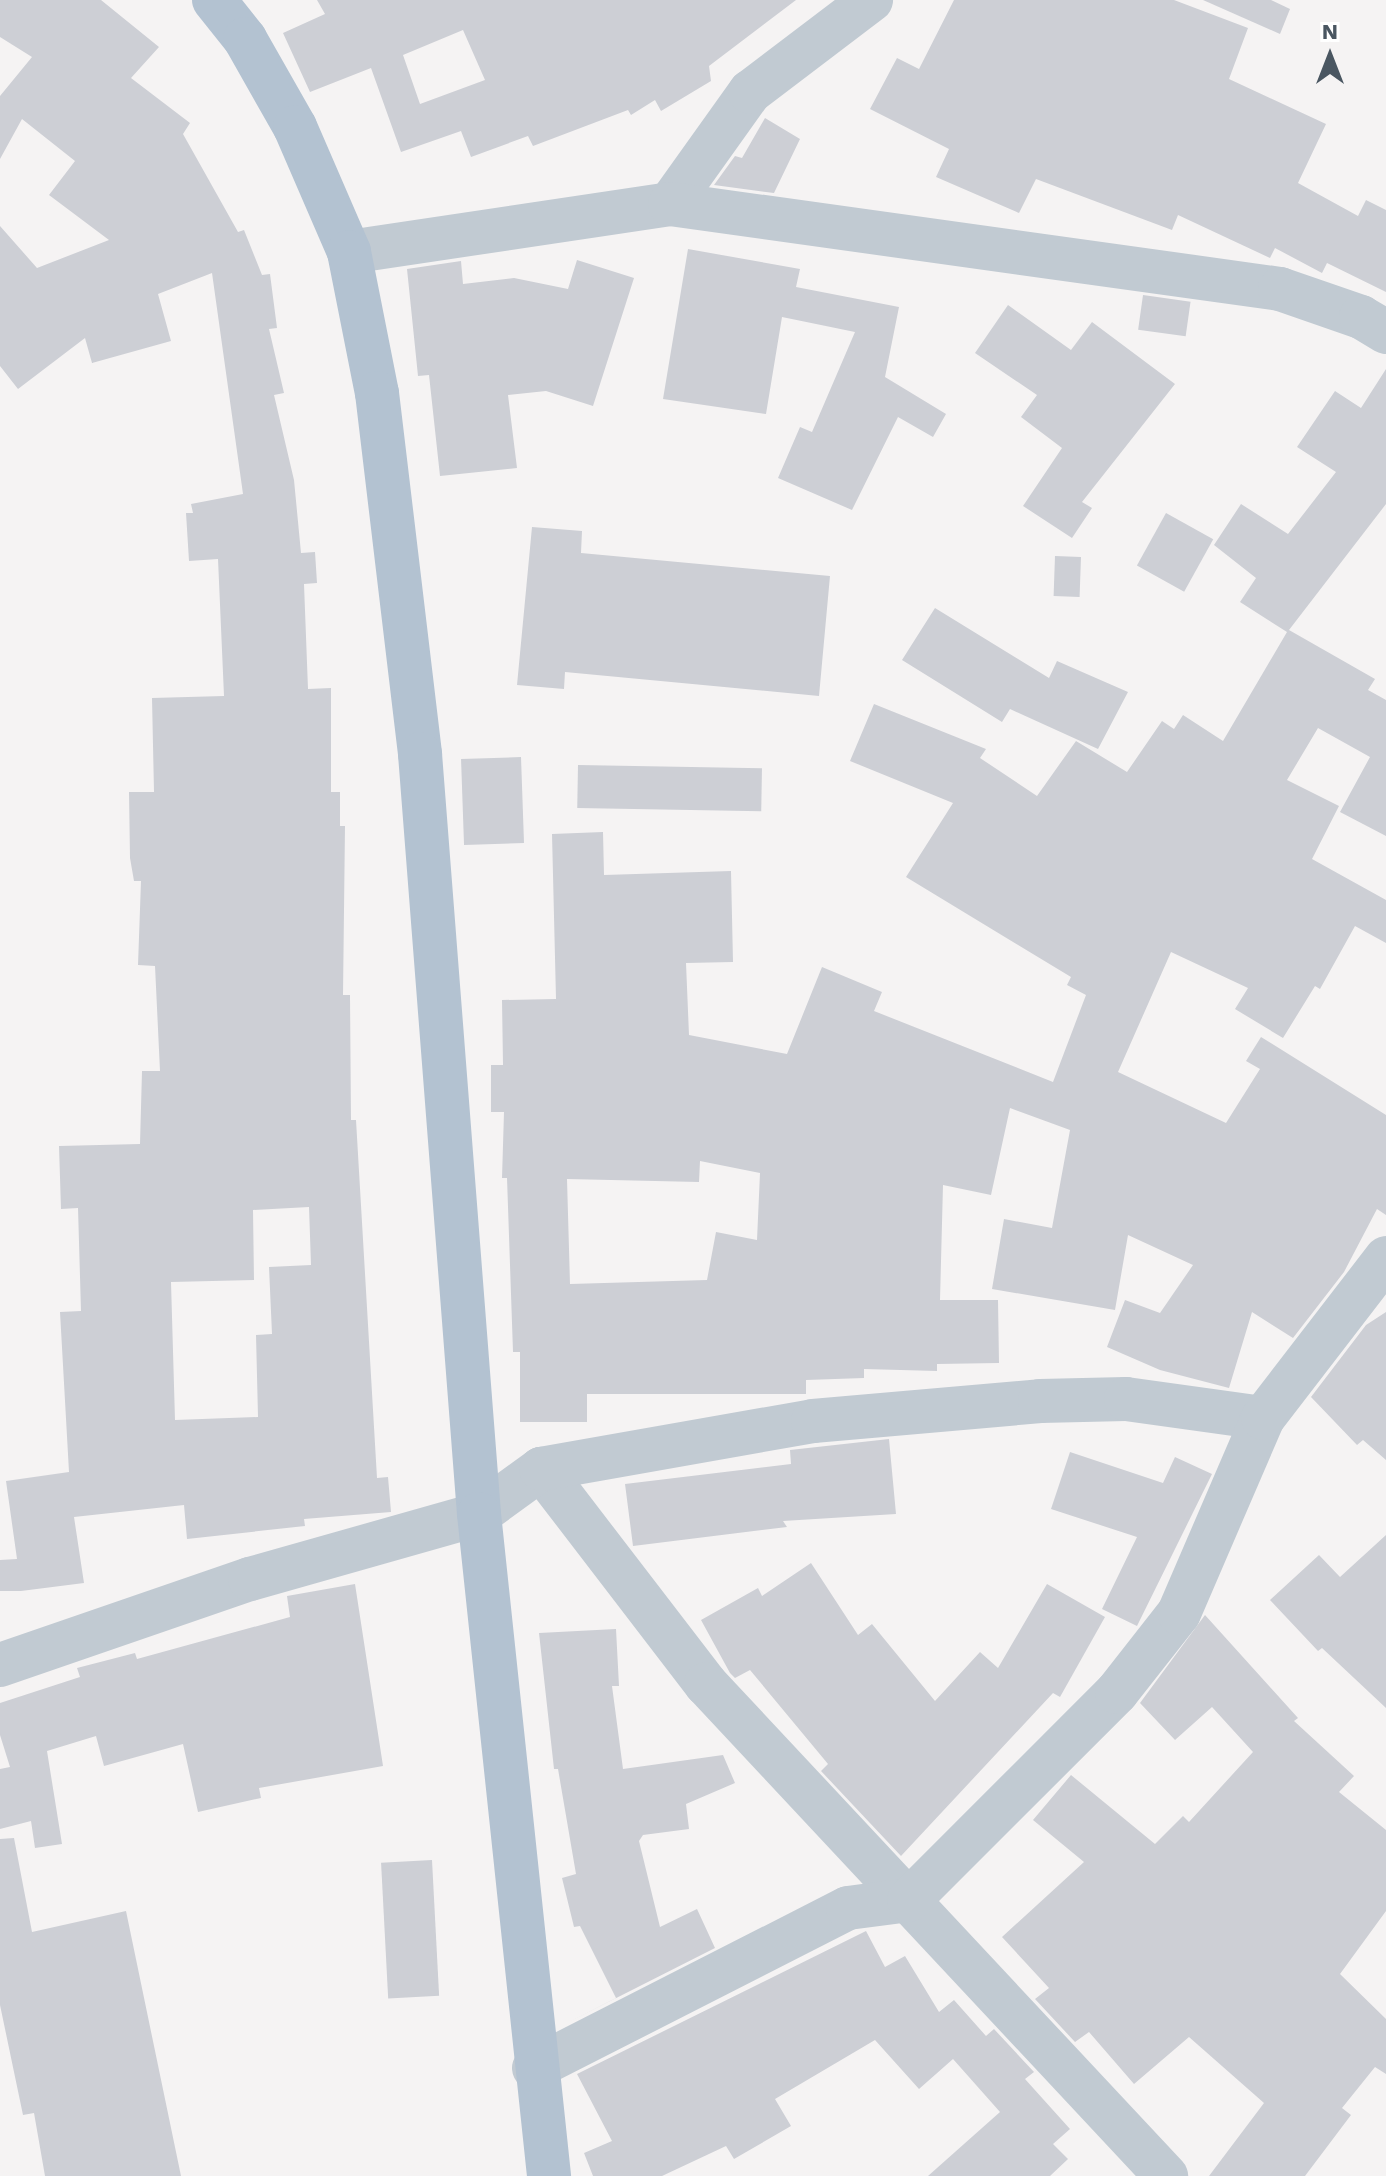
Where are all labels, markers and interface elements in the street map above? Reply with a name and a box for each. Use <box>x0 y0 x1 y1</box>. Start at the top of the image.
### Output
north arrow <box>1290 16 1370 96</box>
text: N <box>1322 19 1338 44</box>

